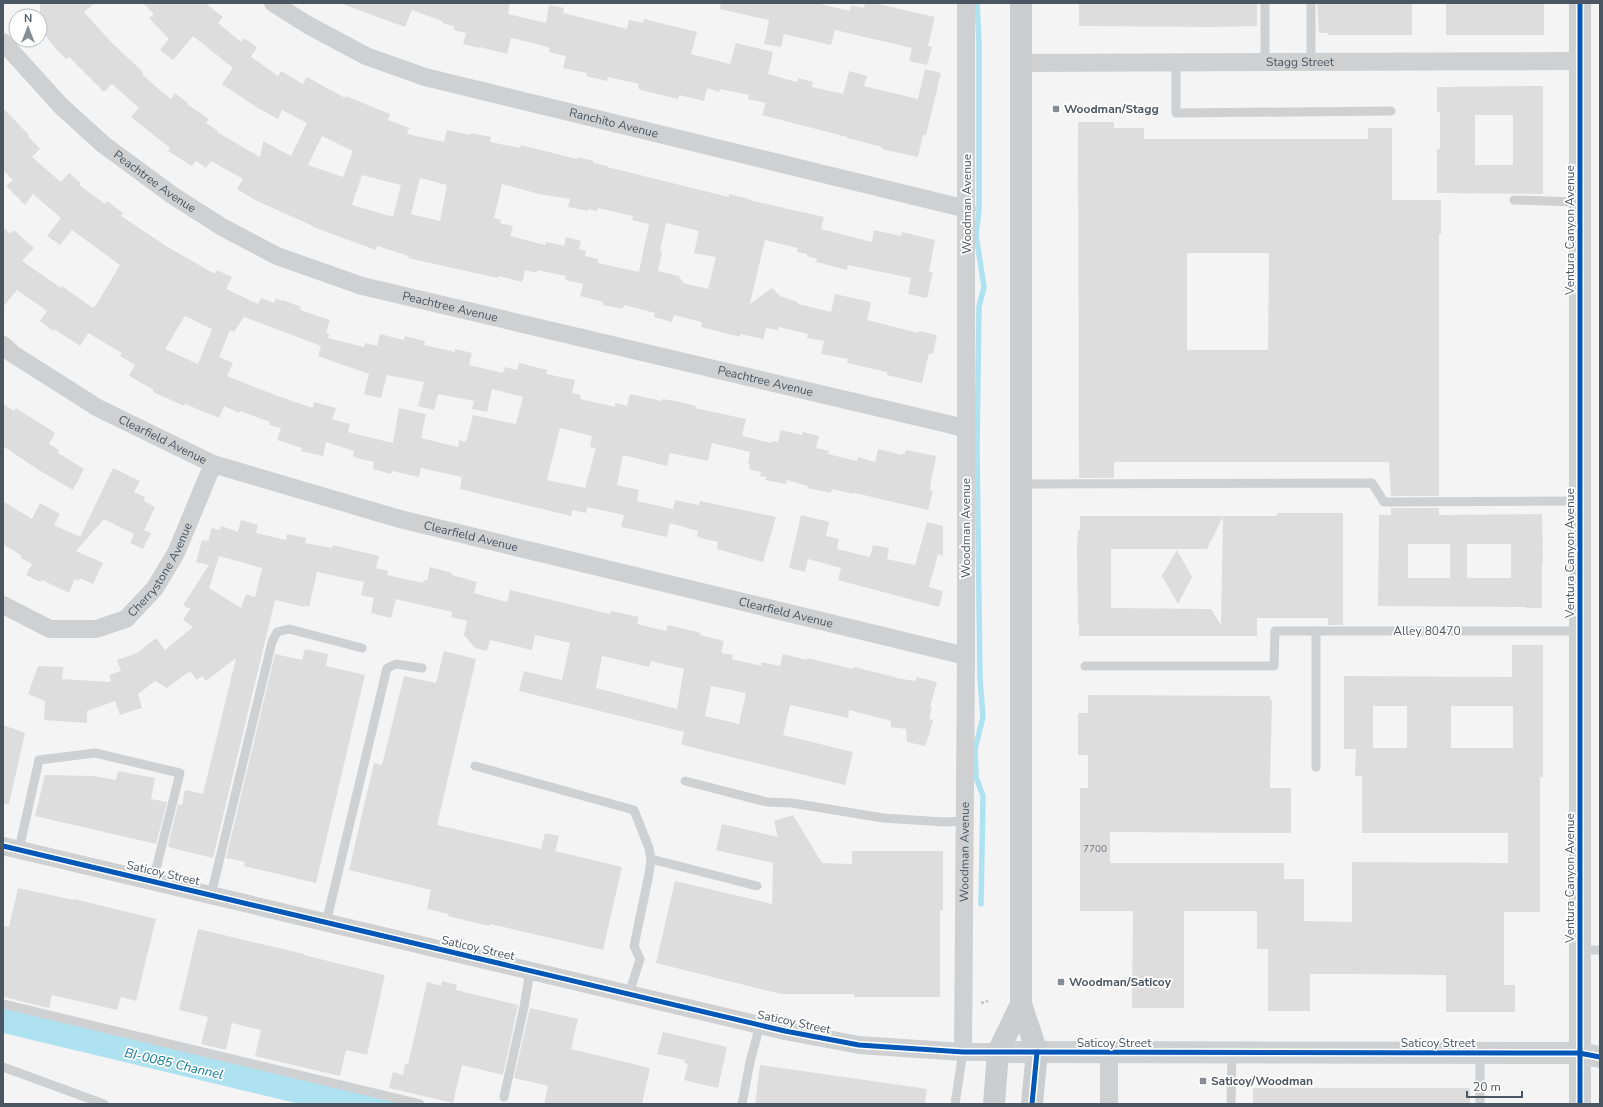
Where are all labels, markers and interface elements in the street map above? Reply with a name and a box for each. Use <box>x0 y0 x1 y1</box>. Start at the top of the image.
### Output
north arrow <box>8 8 48 48</box>
text: N <box>24 11 32 26</box>
street label: Stagg Street <box>1266 54 1335 70</box>
place label: Woodman/Stagg <box>1064 101 1159 117</box>
street label: Ranchito Avenue <box>568 104 660 142</box>
marker: Woodman/Stagg <box>1051 104 1061 114</box>
street label: Peachtree Avenue <box>110 147 199 216</box>
street label: Woodman Avenue <box>959 154 975 254</box>
street label: Ventura Canyon Avenue <box>1562 165 1578 296</box>
street label: Peachtree Avenue <box>401 288 499 326</box>
street label: Peachtree Avenue <box>716 362 815 400</box>
street label: Clearfield Avenue <box>116 411 209 468</box>
street label: Woodman Avenue <box>958 478 974 578</box>
street label: Ventura Canyon Avenue <box>1562 488 1578 619</box>
street label: Clearfield Avenue <box>422 517 520 555</box>
street label: Cherrystone Avenue <box>124 520 196 620</box>
street label: Clearfield Avenue <box>737 593 835 632</box>
street label: Alley 80470 <box>1393 623 1461 639</box>
street label: Woodman Avenue <box>956 802 973 902</box>
street label: Ventura Canyon Avenue <box>1562 813 1578 944</box>
house number: 7700 <box>1083 842 1107 856</box>
street label: Saticoy Street <box>125 857 202 889</box>
street label: Saticoy Street <box>440 932 517 964</box>
place label: Woodman/Saticoy <box>1069 974 1172 990</box>
marker: Woodman/Saticoy <box>1056 977 1066 987</box>
street label: Saticoy Street <box>756 1006 833 1038</box>
street label: Saticoy Street <box>1077 1035 1152 1051</box>
street label: Saticoy Street <box>1401 1035 1476 1051</box>
water label: BI-0085 Channel <box>123 1044 225 1084</box>
place label: Saticoy/Woodman <box>1211 1073 1313 1089</box>
scale bar <box>1467 1073 1522 1099</box>
marker: Saticoy/Woodman <box>1198 1076 1208 1086</box>
text: 20 m <box>1473 1079 1501 1095</box>

